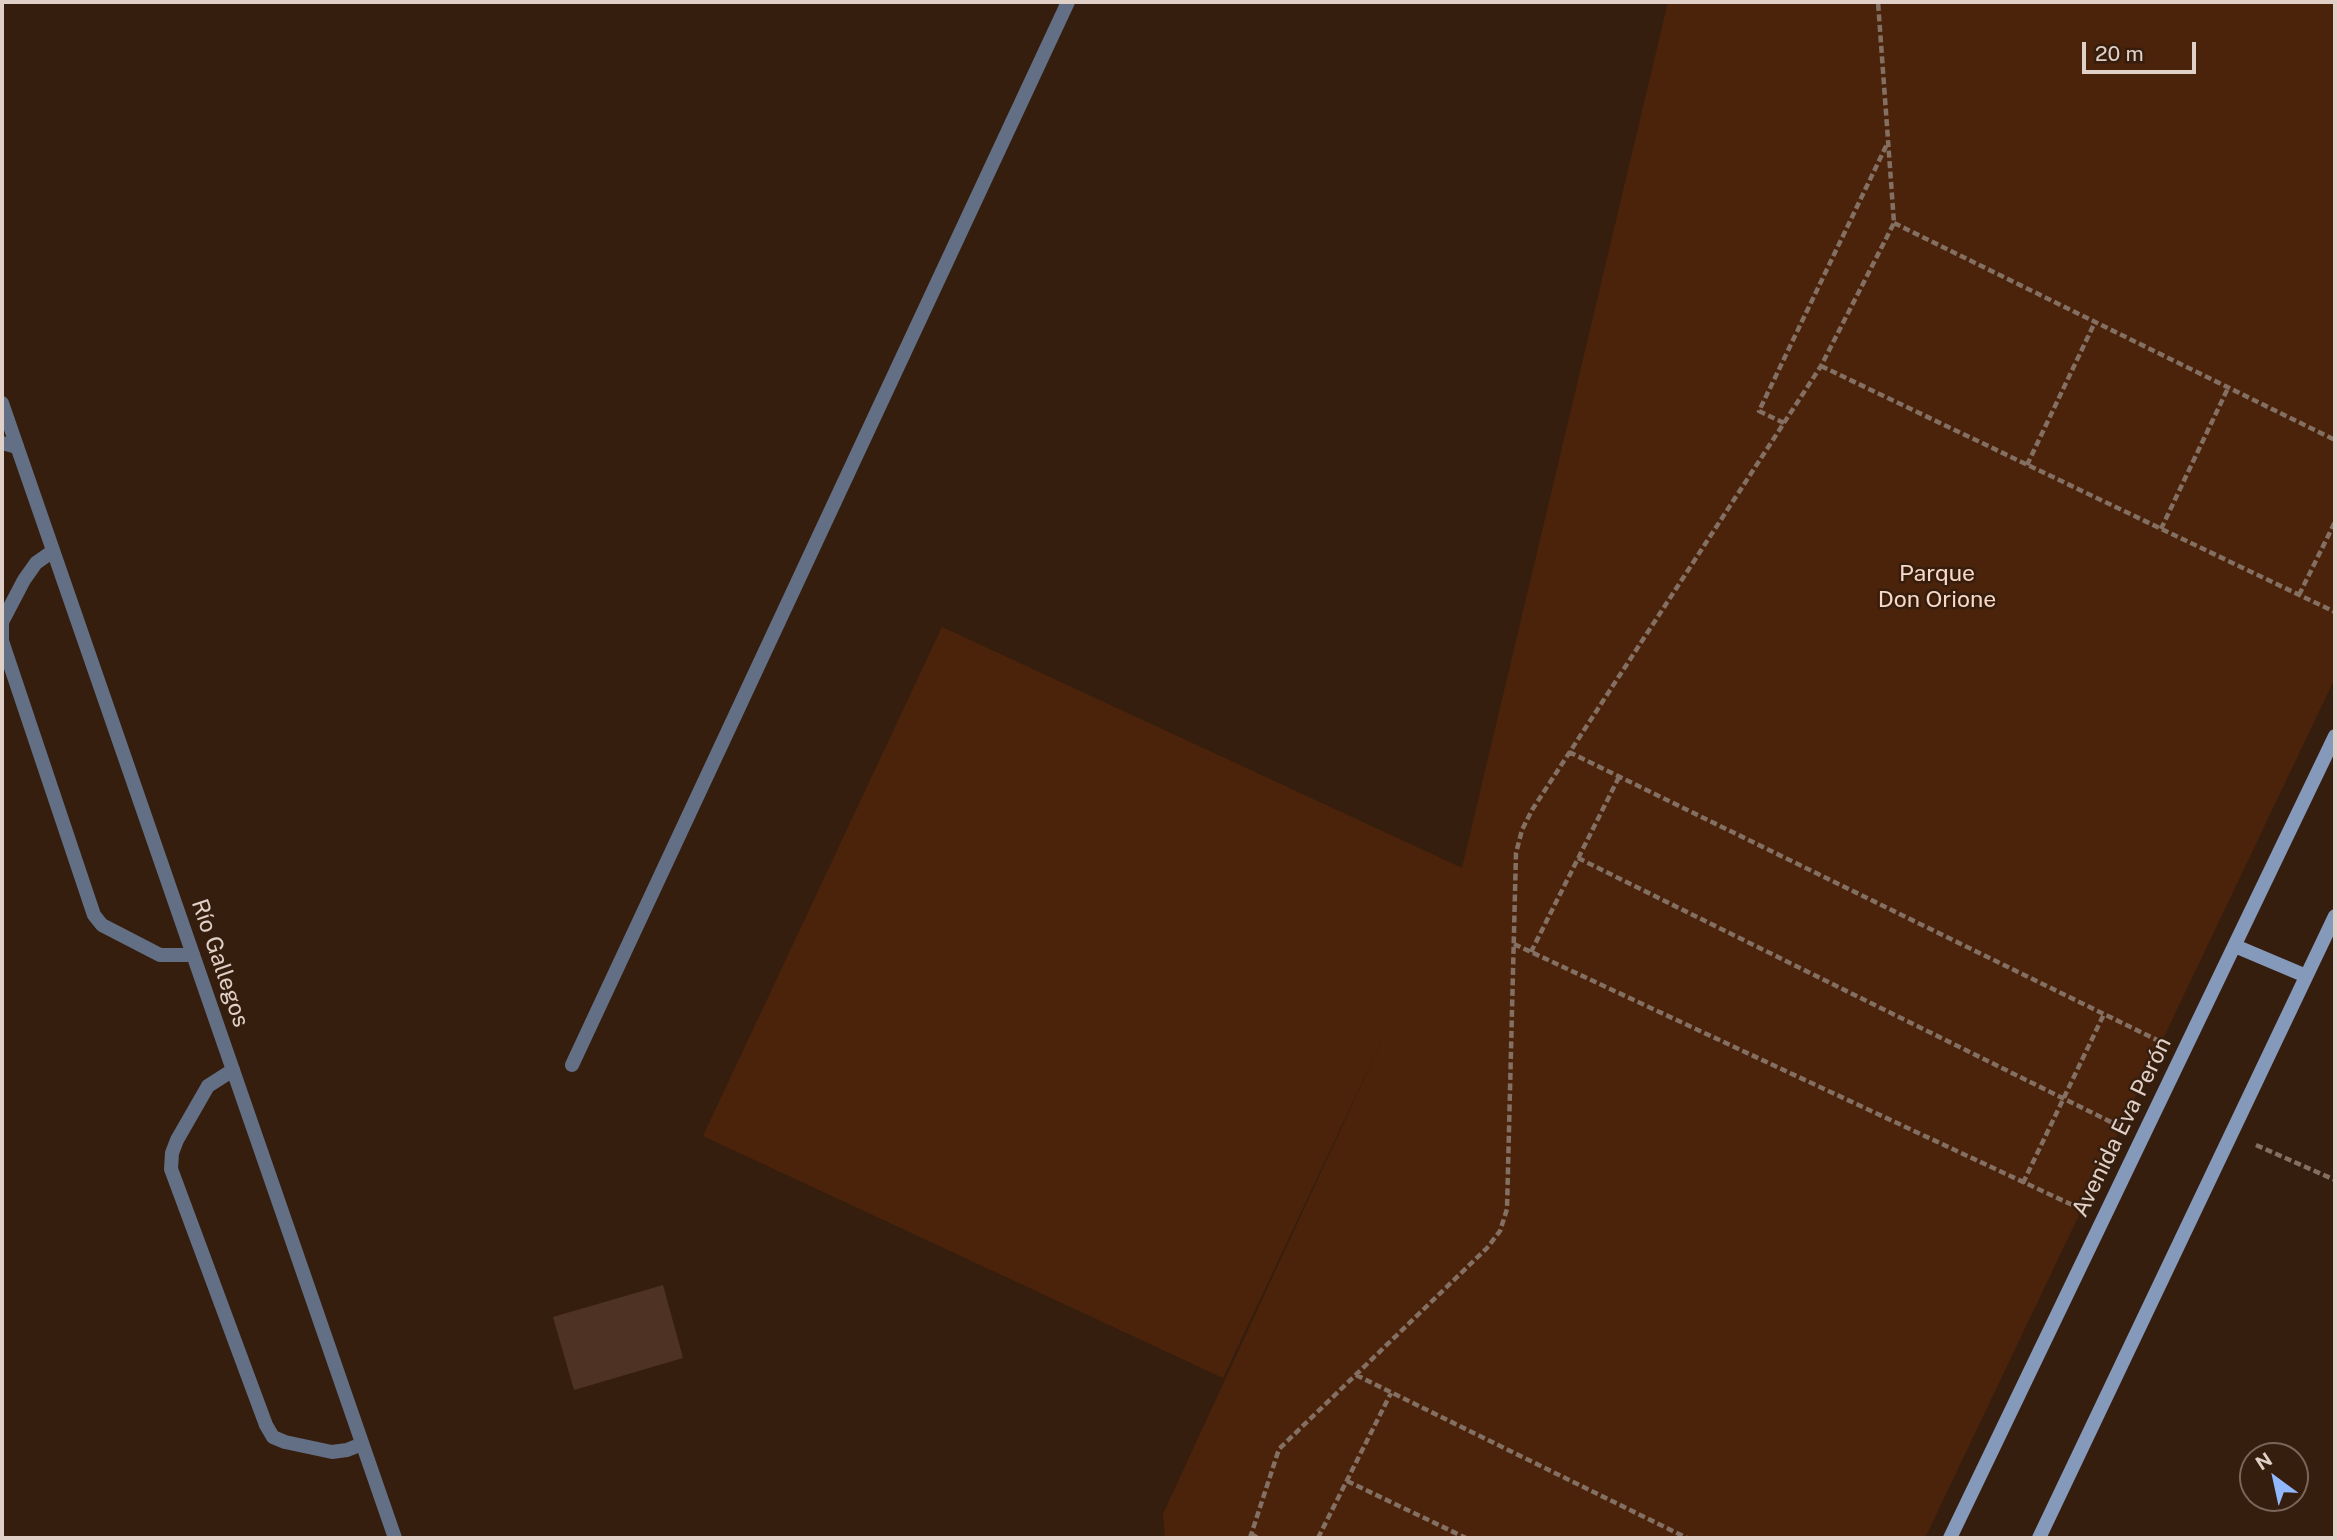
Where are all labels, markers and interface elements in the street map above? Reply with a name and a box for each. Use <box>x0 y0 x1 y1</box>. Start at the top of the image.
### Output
scale bar <box>2085 28 2199 72</box>
text: 20 m <box>2095 41 2144 66</box>
park label: Parque Don Orione <box>1878 560 1996 614</box>
street label: Río Gallegos <box>185 895 255 1031</box>
street label: Avenida Eva Perón <box>2067 1033 2177 1221</box>
north arrow <box>2239 1442 2309 1512</box>
text: N <box>2251 1448 2276 1474</box>

